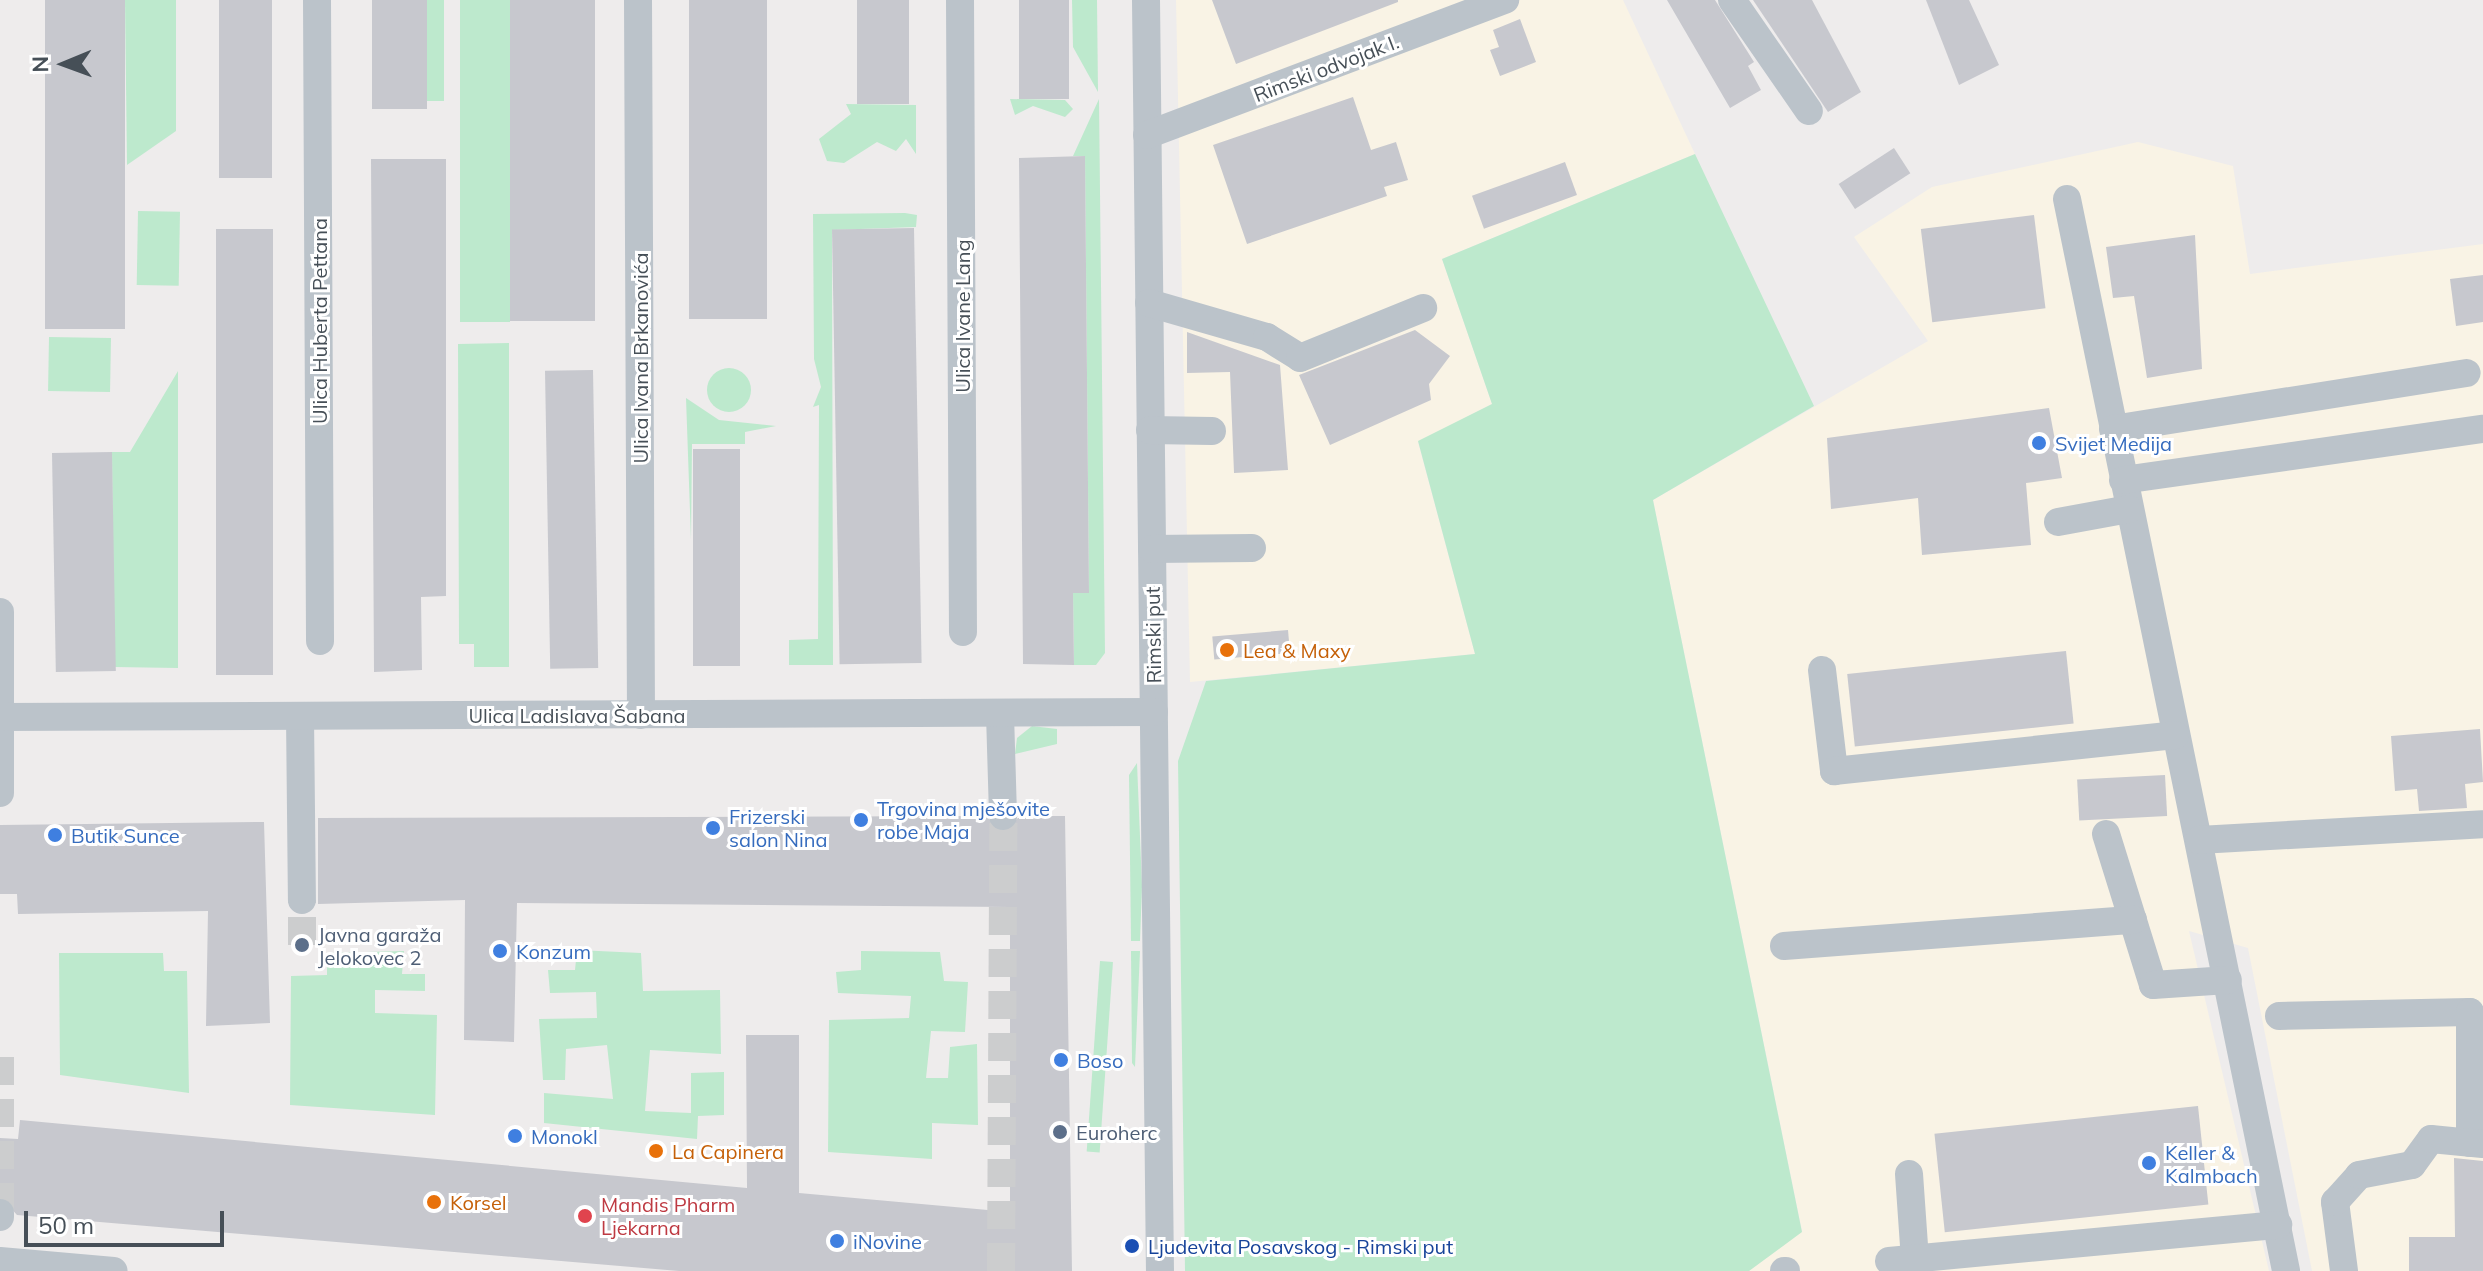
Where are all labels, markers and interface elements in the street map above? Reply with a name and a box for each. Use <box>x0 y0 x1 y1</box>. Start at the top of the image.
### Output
north arrow <box>24 24 104 104</box>
street label: Rimski odvojak I. <box>1250 29 1402 107</box>
text: N <box>26 56 54 73</box>
street label: Ulica Huberta Pettana <box>307 218 331 424</box>
street label: Ulica Ivane Lang <box>950 239 974 393</box>
street label: Ulica Ivana Brkanovića <box>628 253 652 463</box>
place label: Svijet Medija <box>2055 431 2172 455</box>
marker: Svijet Medija <box>2030 434 2048 452</box>
street label: Rimski put <box>1140 586 1166 684</box>
place label: Lea & Maxy <box>1243 638 1351 662</box>
marker: Lea & Maxy <box>1218 641 1236 659</box>
street label: Ulica Ladislava Šabana <box>468 703 686 727</box>
place label: Trgovina mješovite robe Maja <box>877 796 1050 843</box>
place label: Frizerski salon Nina <box>729 804 827 851</box>
marker: Trgovina mješovite robe Maja <box>852 811 870 829</box>
marker: Frizerski salon Nina <box>704 819 722 837</box>
place label: Butik Sunce <box>71 823 180 847</box>
marker: Butik Sunce <box>46 826 64 844</box>
place label: Javna garaža Jelokovec 2 <box>318 922 442 969</box>
marker: Javna garaža Jelokovec 2 <box>293 936 311 954</box>
place label: Konzum <box>516 939 591 963</box>
marker: Konzum <box>491 942 509 960</box>
place label: Boso <box>1077 1048 1123 1072</box>
marker: Boso <box>1052 1051 1070 1069</box>
place label: Euroherc <box>1076 1120 1157 1144</box>
marker: Euroherc <box>1051 1123 1069 1141</box>
place label: Monokl <box>531 1124 598 1148</box>
marker: Monokl <box>506 1127 524 1145</box>
place label: La Capinera <box>672 1139 784 1163</box>
place label: Keller & Kalmbach <box>2165 1140 2258 1187</box>
marker: La Capinera <box>647 1142 665 1160</box>
marker: Keller & Kalmbach <box>2140 1154 2158 1172</box>
place label: Korsel <box>450 1190 507 1214</box>
place label: Mandis Pharm Ljekarna <box>601 1192 735 1239</box>
marker: Korsel <box>425 1193 443 1211</box>
scale bar <box>28 1195 228 1245</box>
marker: Mandis Pharm Ljekarna <box>576 1207 594 1225</box>
text: 50 m <box>38 1210 94 1240</box>
place label: iNovine <box>853 1229 922 1253</box>
marker: iNovine <box>828 1232 846 1250</box>
place label: Ljudevita Posavskog - Rimski put <box>1148 1234 1453 1258</box>
marker: Ljudevita Posavskog - Rimski put <box>1123 1237 1141 1255</box>

